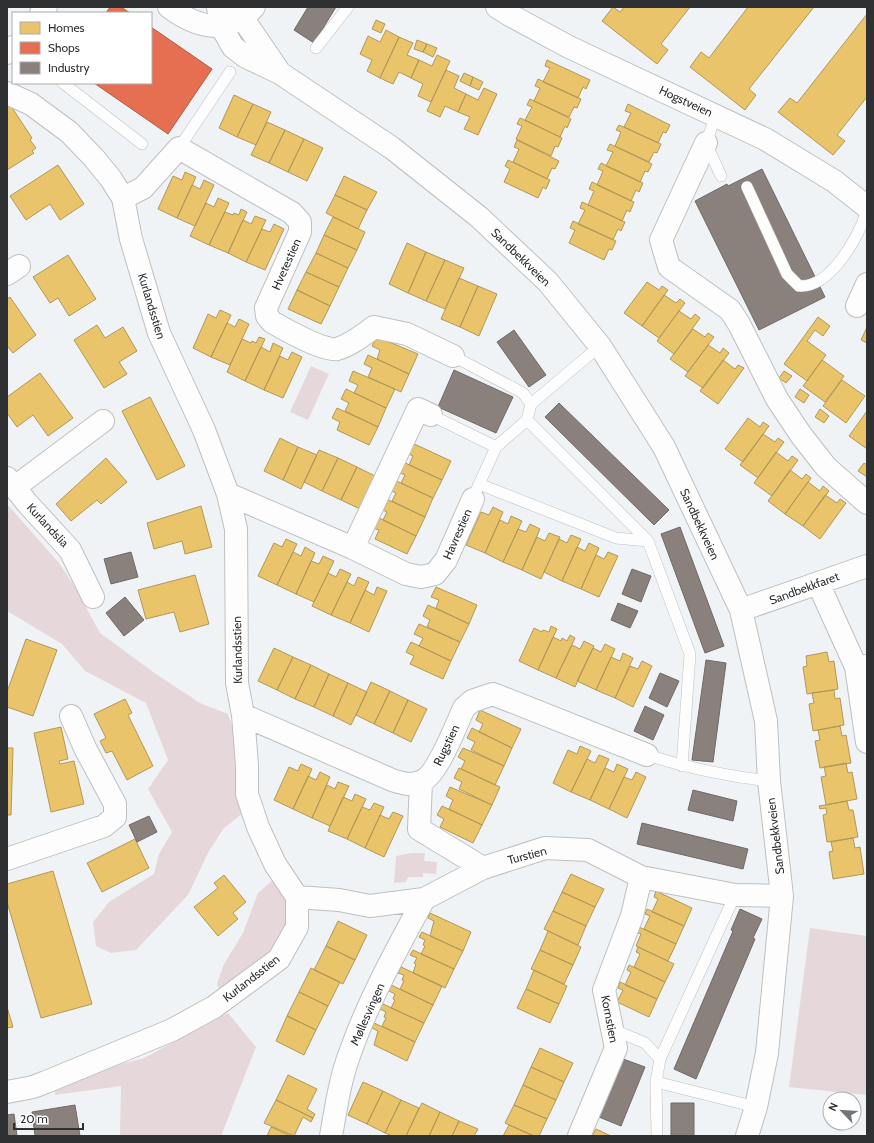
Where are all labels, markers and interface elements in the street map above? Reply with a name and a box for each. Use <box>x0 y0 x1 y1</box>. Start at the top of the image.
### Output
legend <box>12 12 152 84</box>
text: Homes <box>48 20 85 35</box>
text: Shops <box>48 40 80 55</box>
text: Industry <box>48 60 89 75</box>
street label: Hogstveien <box>657 82 715 120</box>
street label: Sandbekkveien <box>488 225 554 289</box>
street label: Hvetestien <box>268 236 304 292</box>
street label: Kurlandsstien <box>135 271 169 341</box>
street label: Sandbekkveien <box>677 486 723 562</box>
street label: Kurlandslia <box>24 500 72 550</box>
street label: Havrestien <box>439 506 475 562</box>
street label: Sandbekkfaret <box>767 568 841 608</box>
street label: Kurlandsstien <box>229 616 245 684</box>
street label: Rugstien <box>430 722 462 768</box>
street label: Sandbekkveien <box>763 797 787 875</box>
street label: Turstien <box>506 843 548 867</box>
street label: Kurlandsstien <box>220 951 283 1005</box>
street label: Møllesvingen <box>347 980 388 1048</box>
street label: Kornstien <box>598 994 622 1044</box>
north arrow <box>822 1091 862 1131</box>
text: N <box>825 1100 841 1113</box>
scale bar <box>14 1105 83 1131</box>
text: 20 m <box>20 1111 48 1126</box>

